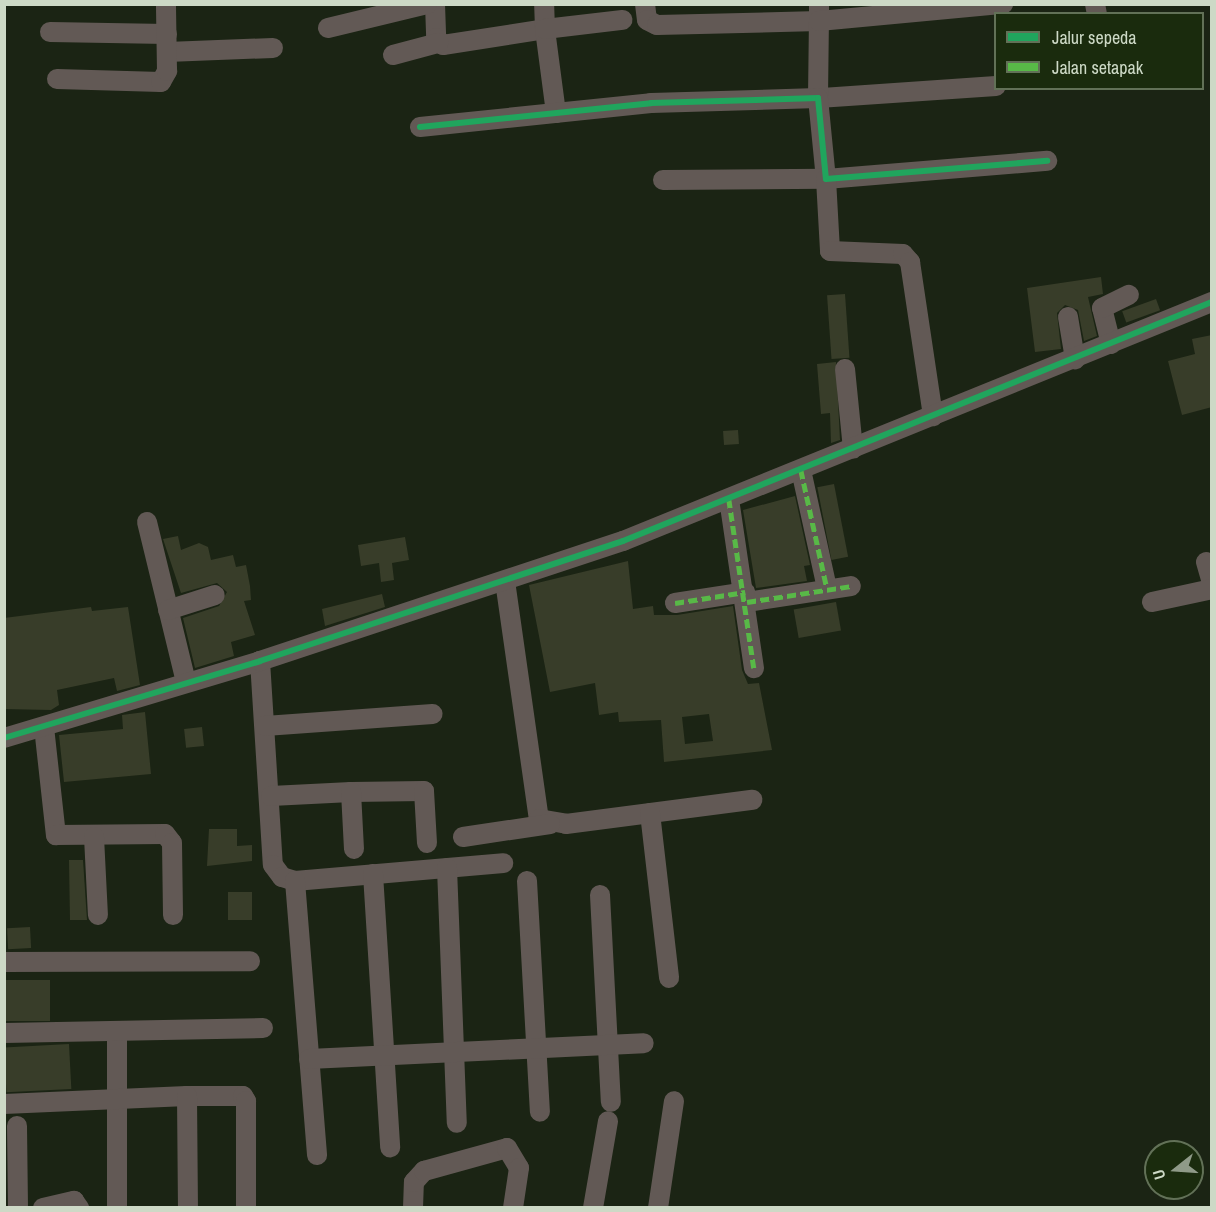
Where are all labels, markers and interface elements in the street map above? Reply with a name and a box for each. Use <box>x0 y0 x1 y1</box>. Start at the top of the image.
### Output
legend <box>994 12 1204 90</box>
text: Jalur sepeda <box>1052 25 1137 50</box>
text: Jalan setapak <box>1052 55 1143 80</box>
north arrow <box>1144 1140 1204 1200</box>
text: U <box>1147 1167 1171 1182</box>

